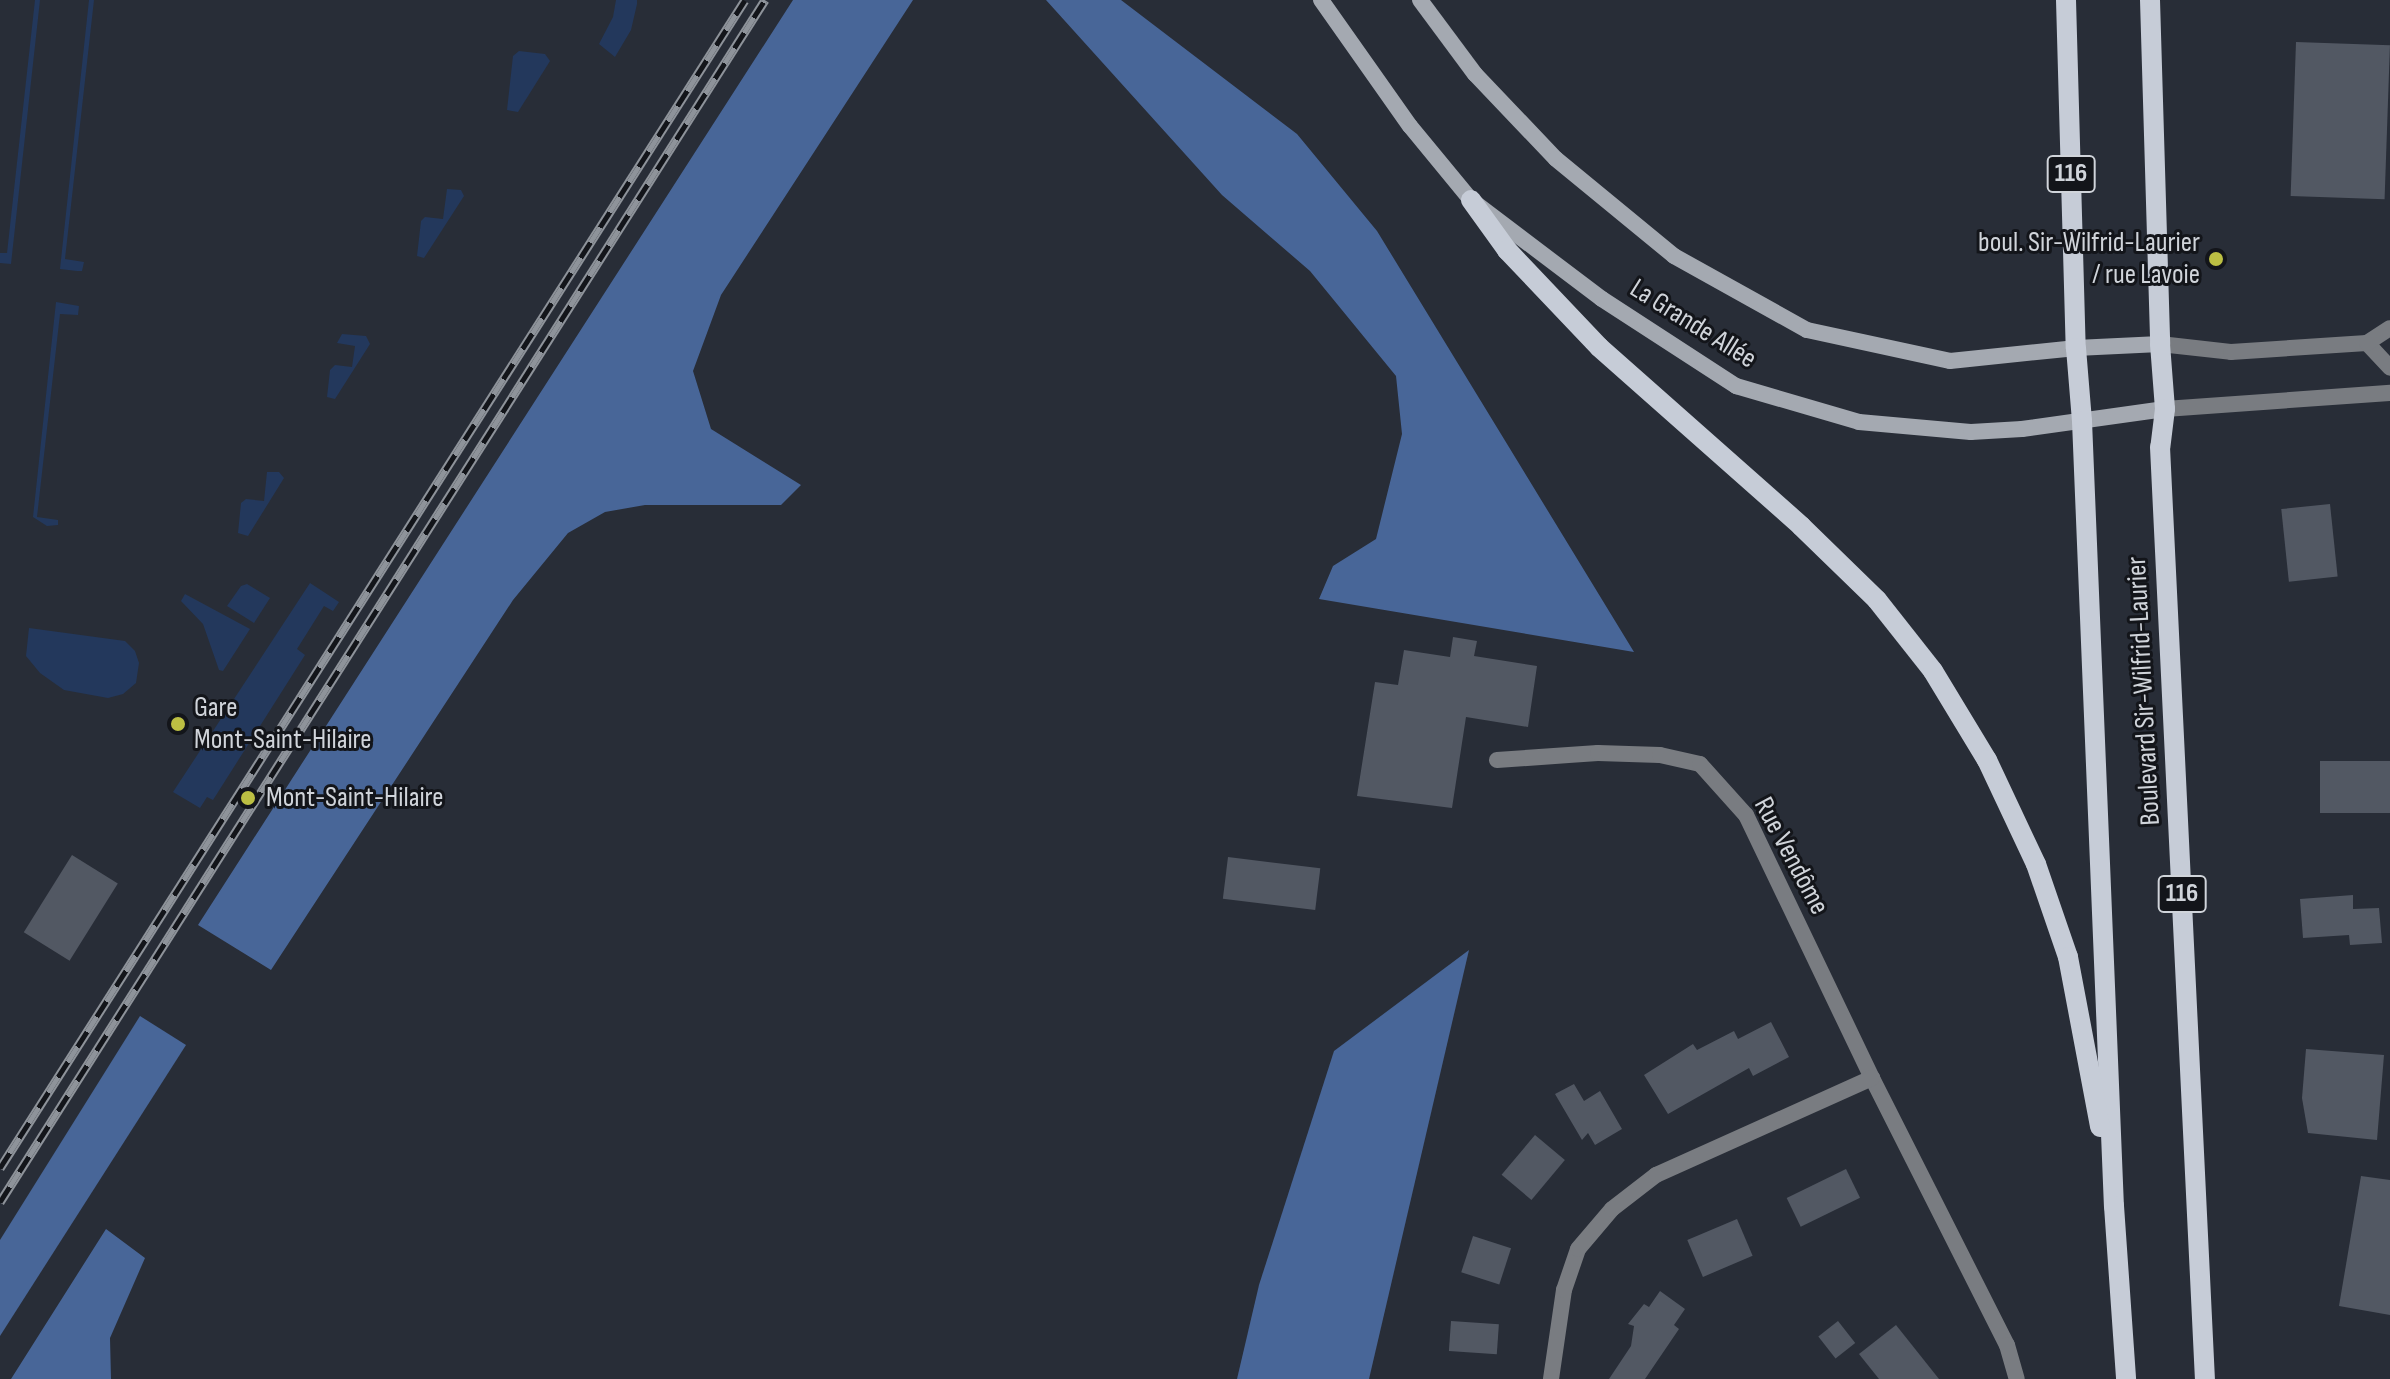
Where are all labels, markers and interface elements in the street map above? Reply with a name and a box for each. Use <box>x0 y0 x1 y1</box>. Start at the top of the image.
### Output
road number: 116 <box>2045 152 2097 196</box>
place label: boul. Sir-Wilfrid-Laurier / rue Lavoie <box>1978 226 2200 292</box>
marker: boul. Sir-Wilfrid-Laurier / rue Lavoie <box>2207 250 2225 268</box>
street label: La Grande Allée <box>1624 272 1762 376</box>
street label: Boulevard Sir-Wilfrid-Laurier <box>2120 556 2168 826</box>
place label: Gare Mont-Saint-Hilaire <box>194 691 371 757</box>
marker: Gare Mont-Saint-Hilaire <box>169 715 187 733</box>
place label: Mont-Saint-Hilaire <box>266 781 443 815</box>
marker: Mont-Saint-Hilaire <box>237 787 259 809</box>
street label: Rue Vendôme <box>1746 792 1836 920</box>
road number: 116 <box>2156 872 2208 916</box>

